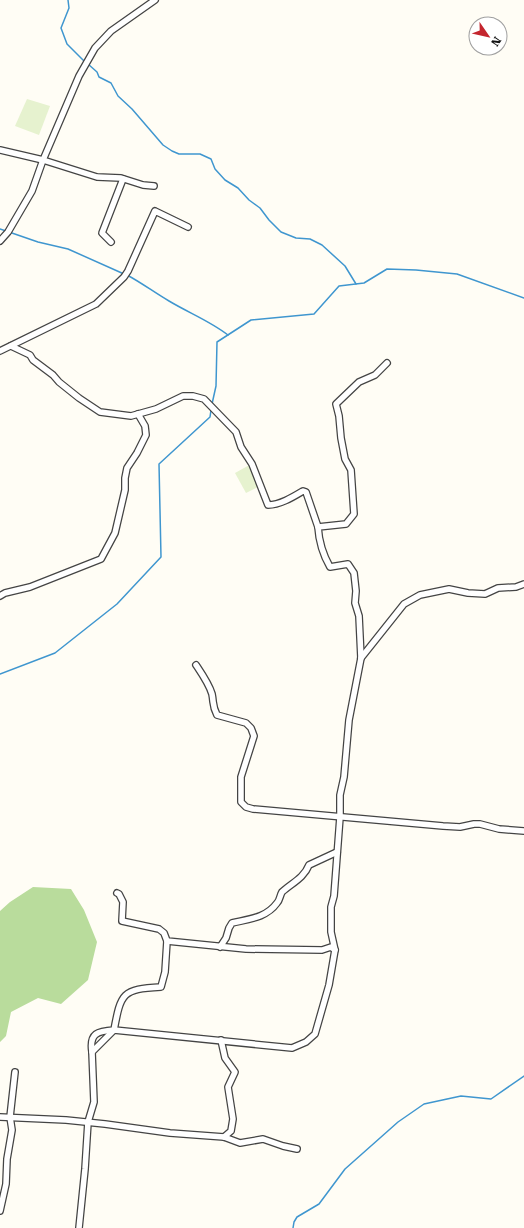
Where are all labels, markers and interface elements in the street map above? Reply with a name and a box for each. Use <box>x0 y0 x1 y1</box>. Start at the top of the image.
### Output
north arrow <box>468 16 508 56</box>
text: N <box>488 34 504 49</box>

